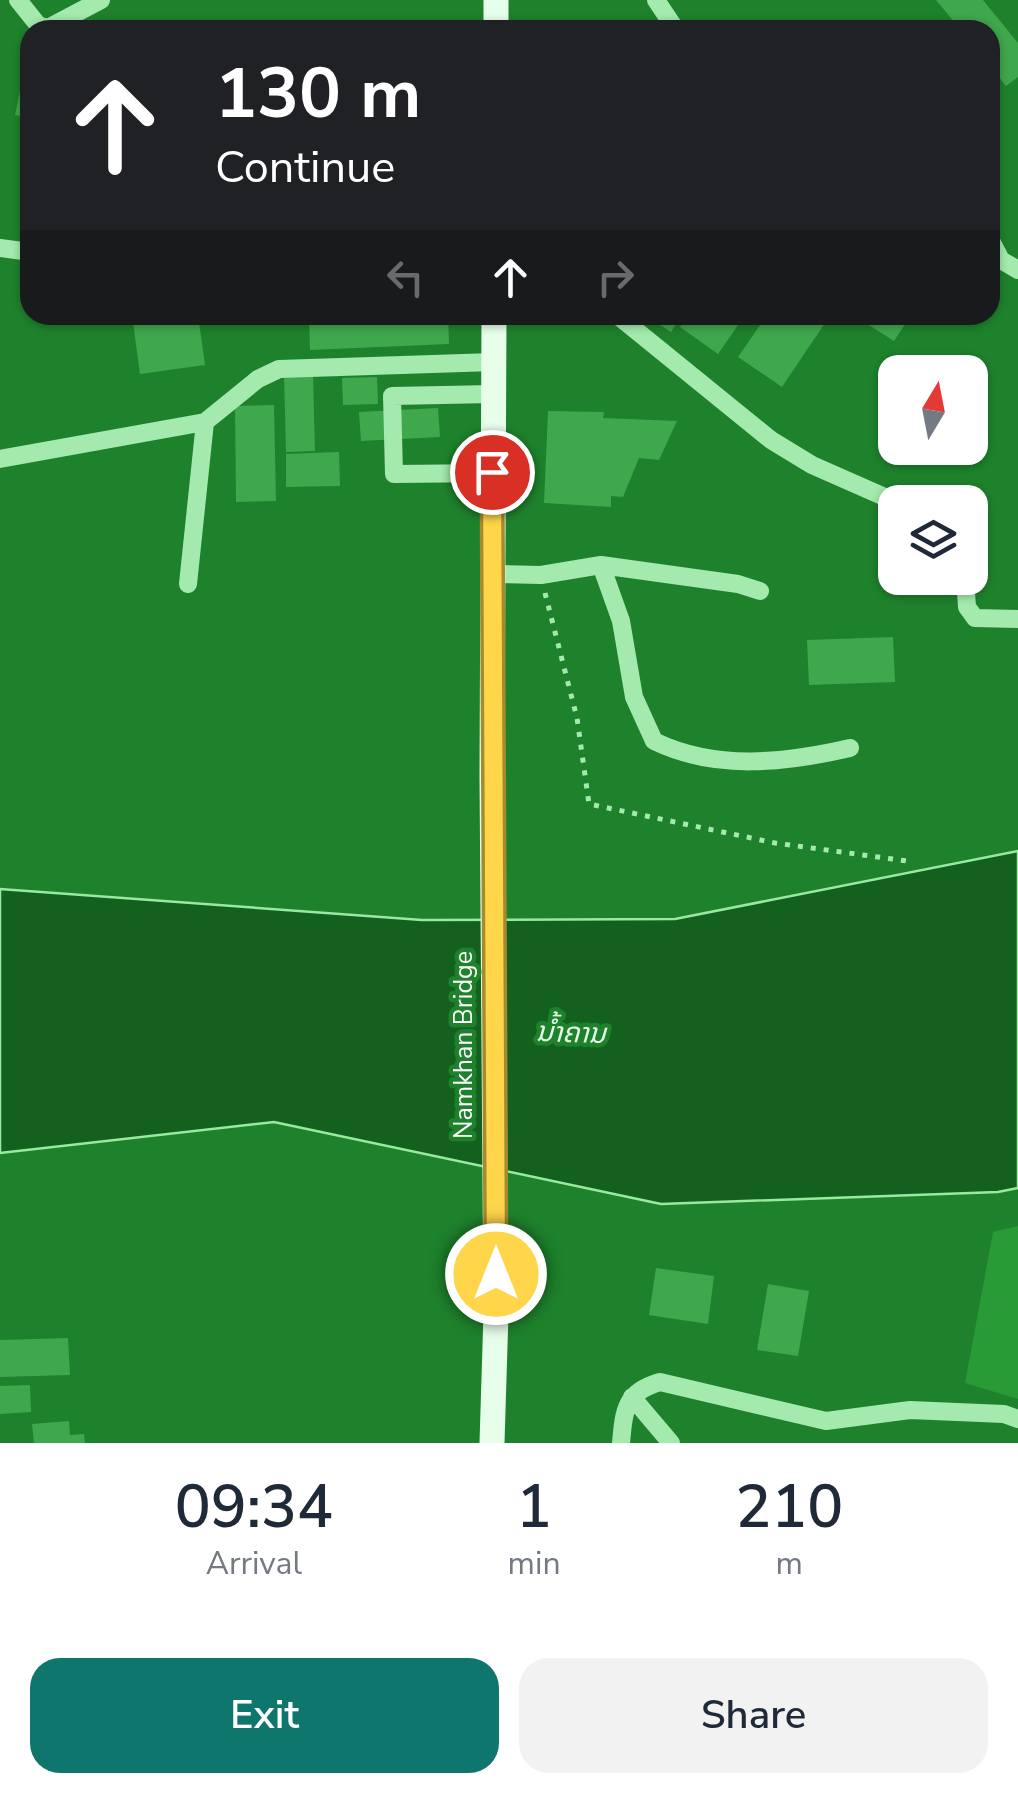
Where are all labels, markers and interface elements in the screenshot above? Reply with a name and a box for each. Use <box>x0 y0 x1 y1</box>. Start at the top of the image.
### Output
text: 130 m <box>215 46 421 142</box>
icon: ahead <box>50 60 180 190</box>
text: Continue <box>215 137 395 198</box>
icon: left <box>378 250 433 305</box>
icon: ahead <box>483 250 538 305</box>
icon: right <box>588 250 643 305</box>
north arrow <box>878 355 988 465</box>
map controls <box>878 355 988 595</box>
pin <box>450 430 535 515</box>
icon: arrive <box>465 445 520 500</box>
button: layers <box>878 485 988 595</box>
street label: Namkhan Bridge <box>447 951 481 1139</box>
water label: ນ້ຳຄານ <box>535 1011 608 1053</box>
position arrow <box>444 1222 548 1326</box>
text: 09:34 <box>175 1466 333 1548</box>
text: 1 <box>516 1466 552 1548</box>
text: 210 <box>735 1466 843 1548</box>
text: Arrival <box>206 1542 302 1585</box>
text: min <box>508 1542 561 1585</box>
text: m <box>776 1542 803 1585</box>
button: Exit <box>30 1658 499 1773</box>
button: Share <box>519 1658 988 1773</box>

